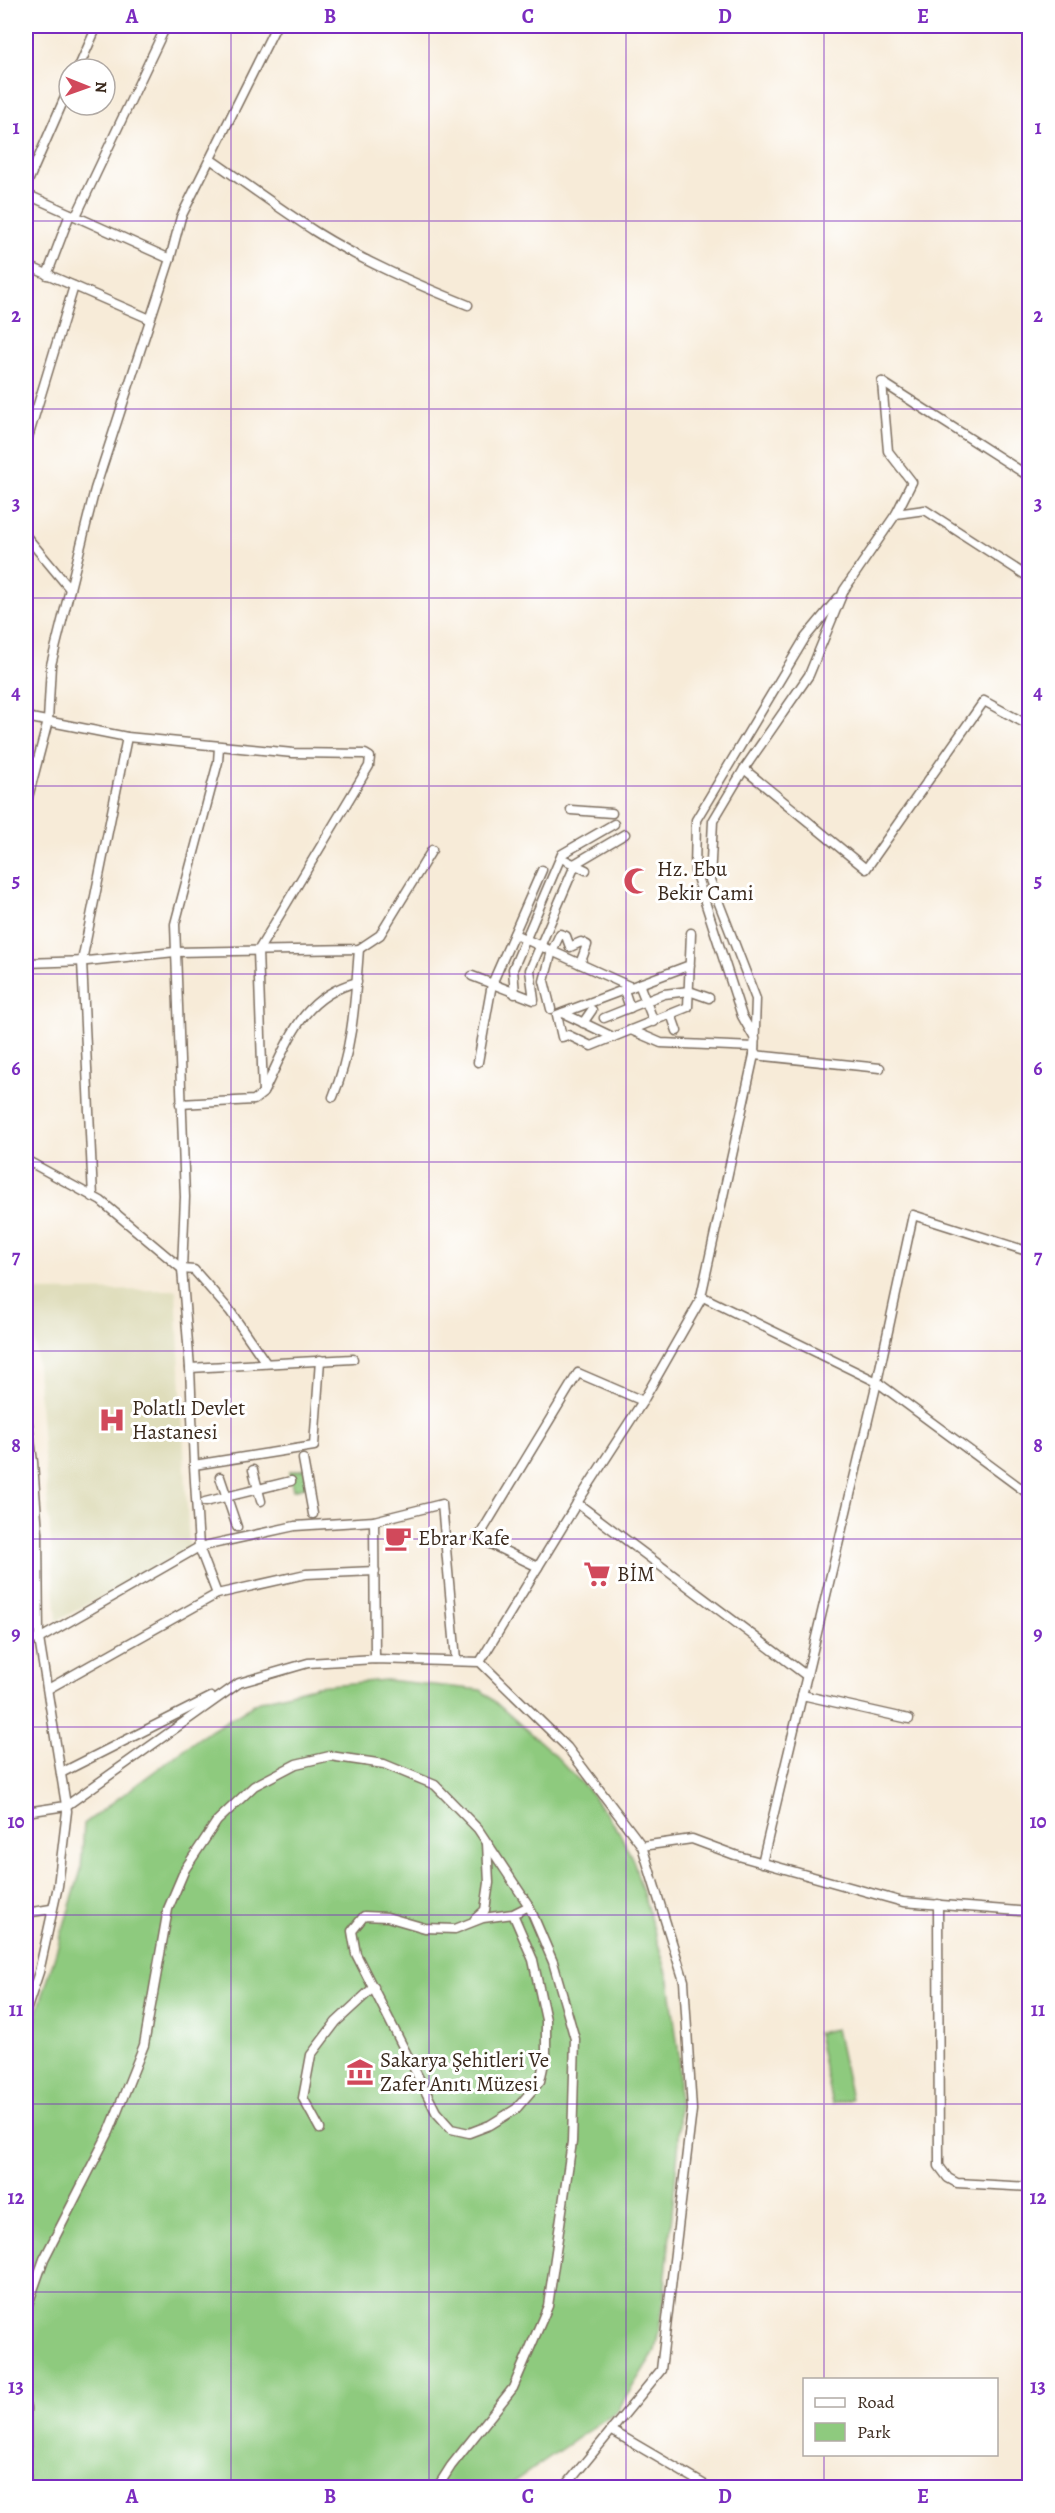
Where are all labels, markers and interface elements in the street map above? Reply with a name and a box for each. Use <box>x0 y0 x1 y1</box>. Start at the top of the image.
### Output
text: A <box>125 3 139 30</box>
text: B <box>324 3 336 30</box>
text: C <box>522 3 534 30</box>
text: D <box>718 3 732 30</box>
text: E <box>917 3 929 30</box>
north arrow <box>57 57 117 117</box>
text: N <box>90 81 112 94</box>
text: 1 <box>12 114 20 141</box>
text: 1 <box>1034 114 1042 141</box>
text: 2 <box>11 302 21 329</box>
text: 2 <box>1033 302 1043 329</box>
text: 3 <box>12 490 20 517</box>
text: 3 <box>1034 490 1042 517</box>
text: 4 <box>11 679 21 706</box>
text: 4 <box>1033 679 1043 706</box>
place label: Hz. Ebu Bekir Cami <box>657 855 754 907</box>
mosque icon: Hz. Ebu Bekir Cami <box>622 866 652 896</box>
text: 5 <box>12 867 20 894</box>
text: 5 <box>1034 867 1042 894</box>
text: 6 <box>11 1055 21 1082</box>
text: 6 <box>1033 1055 1043 1082</box>
text: 7 <box>12 1243 21 1270</box>
text: 7 <box>1034 1243 1043 1270</box>
place label: Polatlı Devlet Hastanesi <box>132 1394 245 1446</box>
hospital icon: Polatlı Devlet Hastanesi <box>97 1405 127 1435</box>
text: 8 <box>11 1432 21 1459</box>
text: 8 <box>1033 1432 1043 1459</box>
cafe icon: Ebrar Kafe <box>383 1523 413 1553</box>
place label: Ebrar Kafe <box>418 1524 510 1552</box>
supermarket icon: BİM <box>582 1559 612 1589</box>
place label: BİM <box>617 1560 655 1588</box>
text: 9 <box>11 1620 21 1647</box>
text: 9 <box>1033 1620 1043 1647</box>
text: 10 <box>7 1808 25 1835</box>
text: 10 <box>1029 1808 1047 1835</box>
text: 11 <box>9 1996 23 2023</box>
text: 11 <box>1031 1996 1045 2023</box>
place label: Sakarya Şehitleri Ve Zafer Anıtı Müzesi <box>380 2046 549 2098</box>
museum icon: Sakarya Şehitleri Ve Zafer Anıtı Müzesi <box>345 2057 375 2087</box>
text: 12 <box>8 2184 25 2211</box>
text: 12 <box>1030 2184 1047 2211</box>
text: 13 <box>8 2373 24 2400</box>
text: 13 <box>1030 2373 1046 2400</box>
legend <box>803 2378 998 2456</box>
text: Road <box>857 2390 895 2414</box>
text: Park <box>857 2420 891 2444</box>
text: A <box>125 2483 139 2510</box>
text: B <box>324 2483 336 2510</box>
text: C <box>522 2483 534 2510</box>
text: D <box>718 2483 732 2510</box>
text: E <box>917 2483 929 2510</box>

